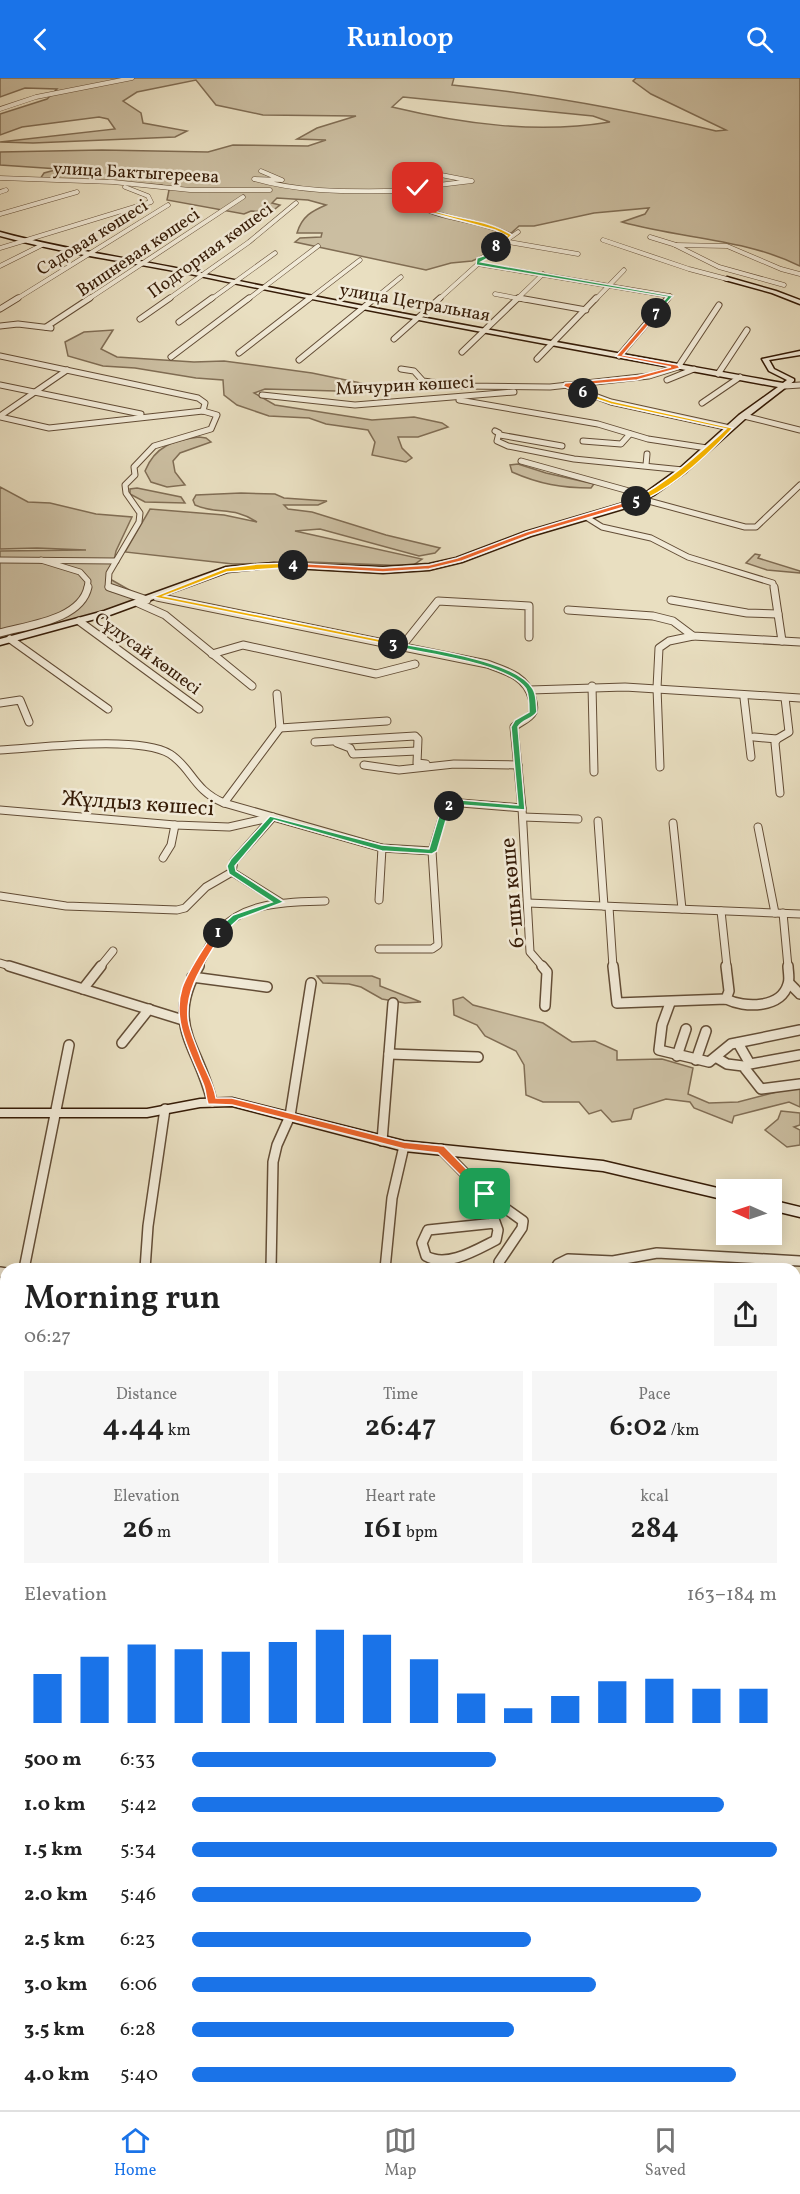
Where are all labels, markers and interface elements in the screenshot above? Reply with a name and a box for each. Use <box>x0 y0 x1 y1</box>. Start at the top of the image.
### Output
text: Runloop <box>347 20 453 58</box>
icon: back <box>24 23 57 56</box>
icon: search <box>743 23 776 56</box>
street label: улица Бактыгереева <box>52 157 220 190</box>
pin <box>392 162 443 213</box>
icon: check <box>401 171 434 204</box>
street label: Садовая көшесі <box>32 194 153 283</box>
street label: Подгорная көшесі <box>143 197 279 305</box>
street label: Вишневая көшесі <box>72 203 205 304</box>
pin: 8 <box>481 232 511 262</box>
text: 8 <box>492 236 500 258</box>
street label: улица Цетральная <box>337 278 492 329</box>
pin: 7 <box>641 298 671 328</box>
text: 7 <box>652 302 660 324</box>
street label: Мичурин көшесі <box>335 370 475 403</box>
pin: 6 <box>568 378 598 408</box>
text: 6 <box>579 382 587 404</box>
pin: 5 <box>621 486 651 516</box>
text: 5 <box>632 490 640 512</box>
pin: 4 <box>278 550 308 580</box>
text: 4 <box>288 554 298 576</box>
street label: Сұлусай көшесі <box>89 607 206 702</box>
pin: 3 <box>378 629 408 659</box>
text: 3 <box>389 633 397 655</box>
street label: Жұлдыз көшесі <box>60 784 215 825</box>
pin: 2 <box>434 791 464 821</box>
text: 2 <box>445 795 453 817</box>
street label: 6-шы көше <box>493 836 534 949</box>
pin: 1 <box>203 918 233 948</box>
text: 1 <box>215 922 221 944</box>
pin <box>459 1168 510 1219</box>
icon: arrive <box>468 1177 501 1210</box>
north arrow <box>716 1179 782 1245</box>
map controls <box>716 1179 782 1245</box>
text: Morning run <box>24 1277 221 1323</box>
button: share <box>714 1283 777 1346</box>
text: 06:27 <box>24 1323 71 1351</box>
text: Distance <box>116 1384 177 1406</box>
text: Time <box>383 1384 418 1406</box>
text: Pace <box>638 1384 671 1406</box>
text: 4.44 <box>102 1406 165 1448</box>
text: 26:47 <box>364 1406 437 1448</box>
text: 6:02 <box>610 1406 668 1448</box>
text: km <box>165 1420 191 1442</box>
text: /km <box>668 1420 699 1442</box>
text: Elevation <box>113 1486 180 1508</box>
text: Heart rate <box>365 1486 436 1508</box>
text: kcal <box>640 1486 669 1508</box>
text: 26 <box>122 1508 154 1550</box>
text: 161 <box>363 1508 403 1550</box>
text: 284 <box>630 1508 679 1550</box>
text: m <box>154 1522 171 1544</box>
text: bpm <box>403 1522 438 1544</box>
text: Elevation <box>24 1581 107 1609</box>
text: 163–184 m <box>687 1581 777 1609</box>
text: 500 m <box>24 1746 82 1774</box>
text: 6:33 <box>120 1746 155 1774</box>
text: 1.0 km <box>24 1791 86 1819</box>
text: 5:42 <box>120 1791 157 1819</box>
text: 1.5 km <box>24 1836 83 1864</box>
text: 5:34 <box>120 1836 157 1864</box>
text: 2.0 km <box>24 1881 88 1909</box>
text: 5:46 <box>120 1881 156 1909</box>
text: 2.5 km <box>24 1926 85 1954</box>
text: 6:23 <box>120 1926 155 1954</box>
text: 3.0 km <box>24 1971 88 1999</box>
text: 6:06 <box>120 1971 157 1999</box>
text: 3.5 km <box>24 2016 85 2044</box>
text: 6:28 <box>120 2016 156 2044</box>
text: 4.0 km <box>24 2061 90 2089</box>
text: 5:40 <box>120 2061 158 2089</box>
tab: Home <box>114 2124 156 2182</box>
tab: Map <box>384 2124 417 2182</box>
tab: Saved <box>645 2124 686 2182</box>

